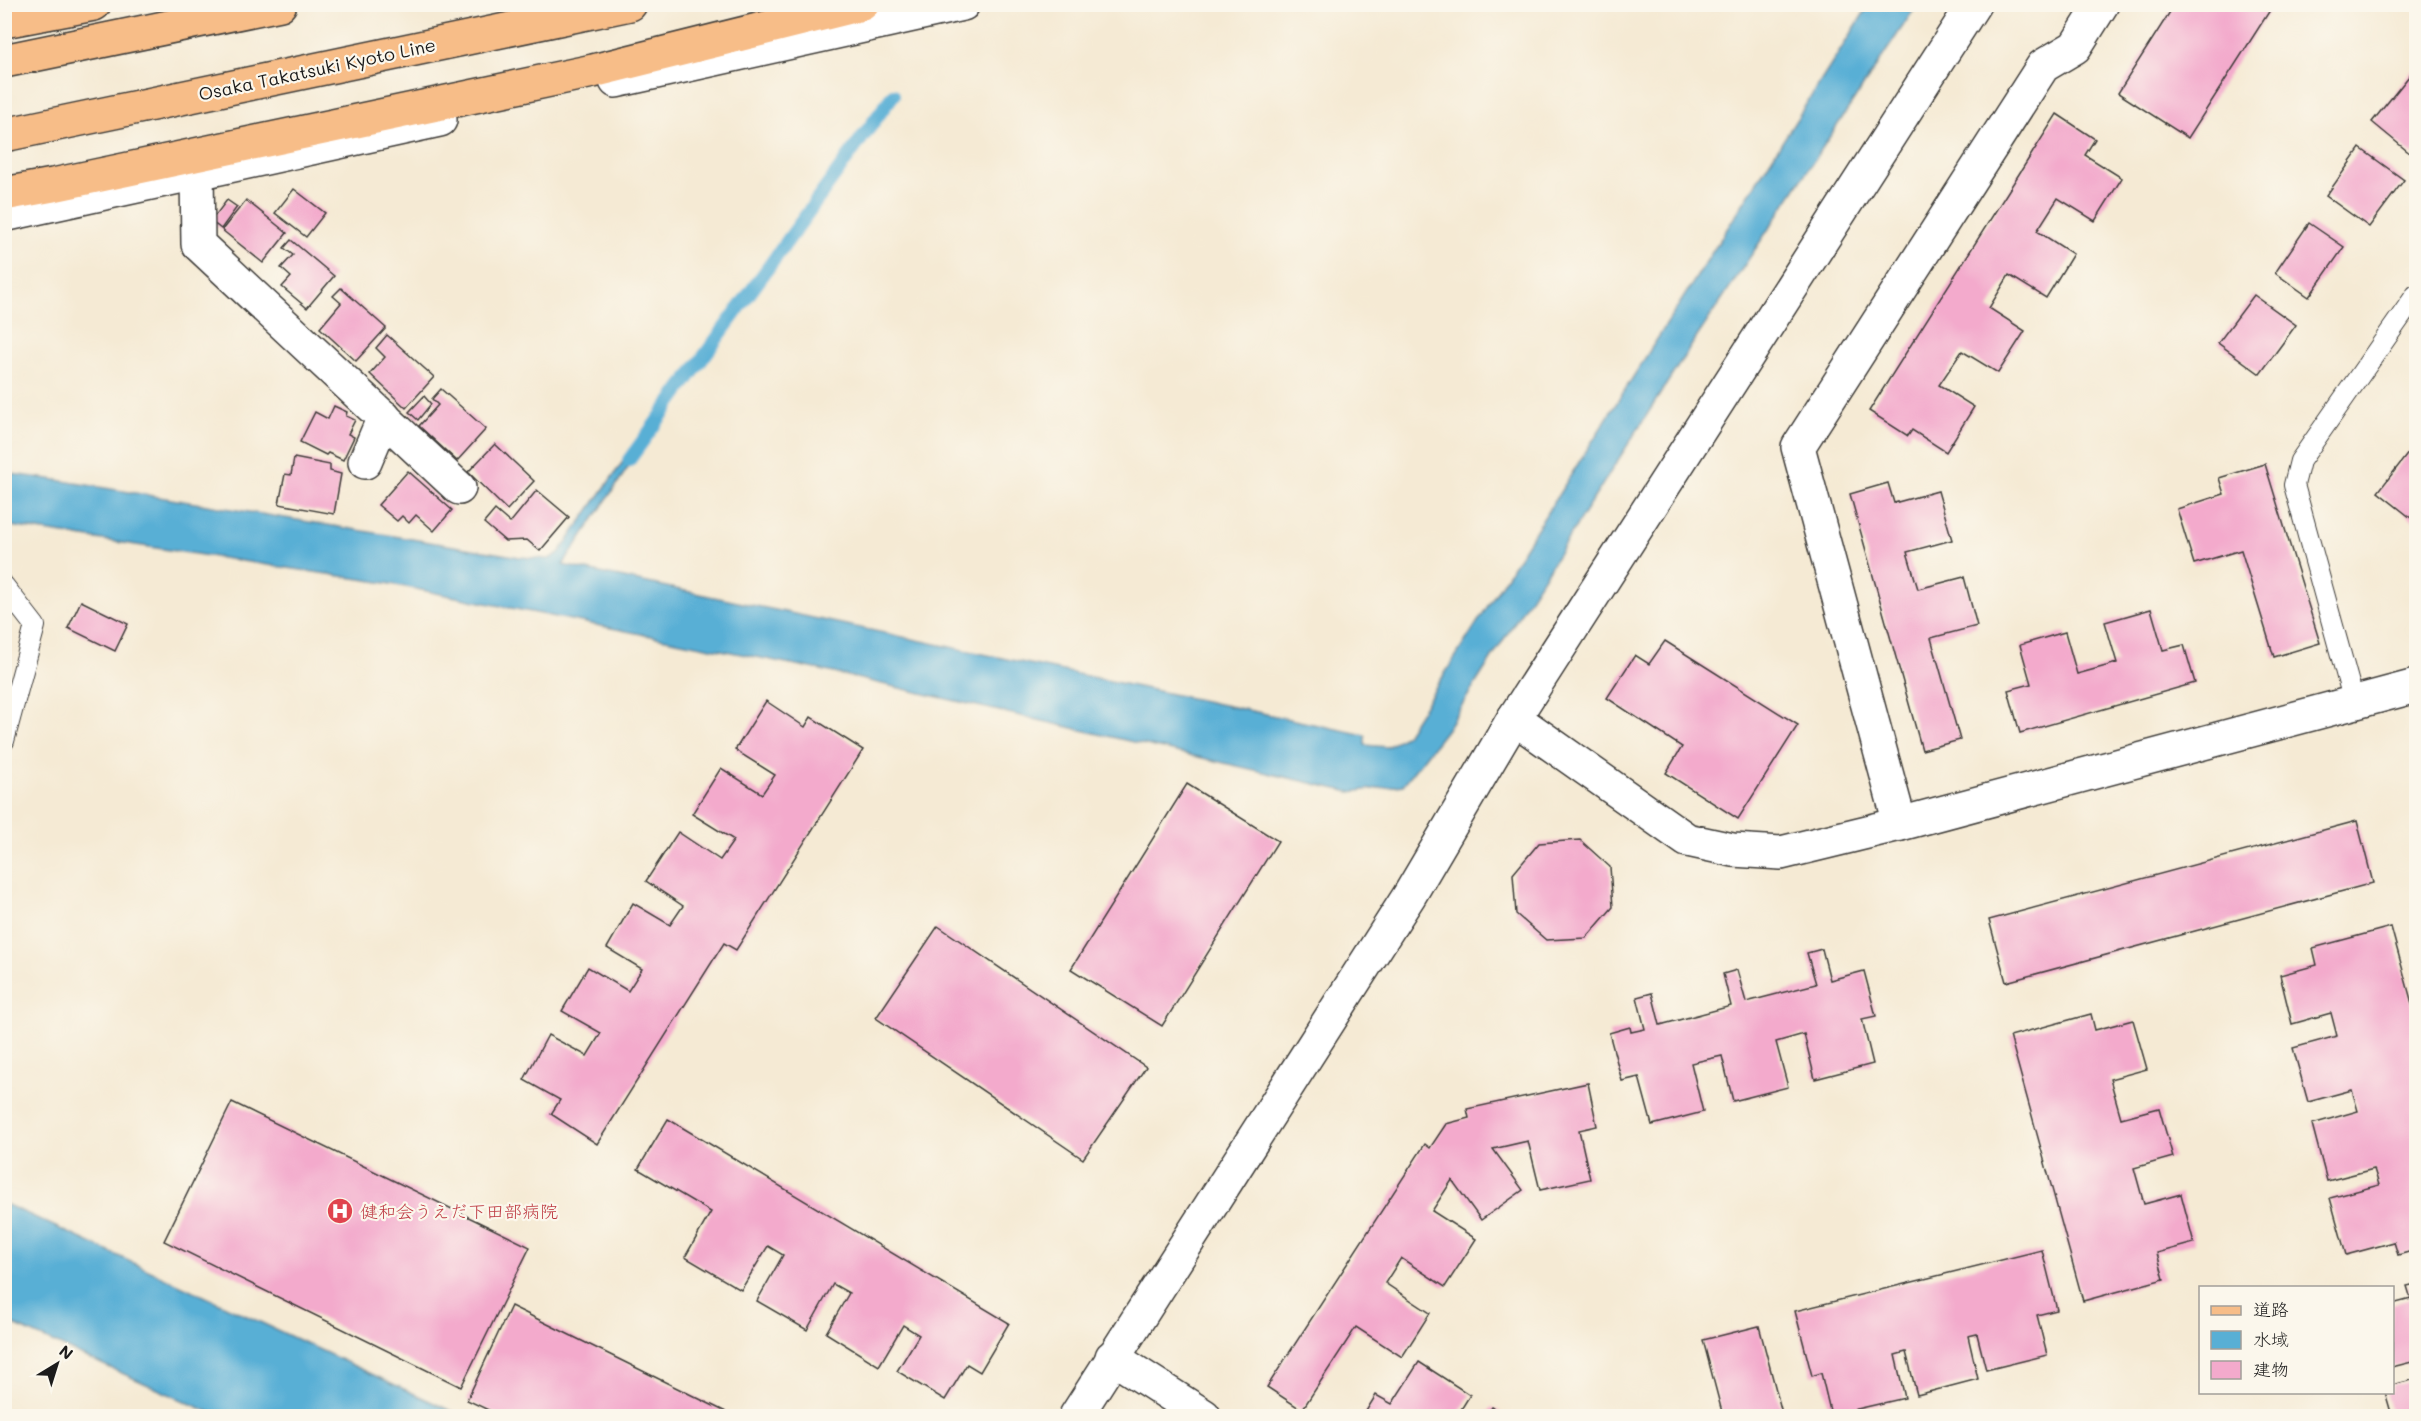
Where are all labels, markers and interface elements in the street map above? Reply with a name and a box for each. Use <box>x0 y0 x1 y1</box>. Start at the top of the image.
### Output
street label: Osaka Takatsuki Kyoto Line <box>196 32 438 106</box>
hospital icon: 健和会うえだ下田部病院 <box>325 1196 355 1226</box>
place label: 健和会うえだ下田部病院 <box>360 1199 558 1223</box>
legend <box>2199 1286 2394 1394</box>
text: 道路 <box>2253 1297 2289 1321</box>
text: 水域 <box>2253 1327 2289 1351</box>
north arrow <box>27 1334 87 1394</box>
text: N <box>55 1340 78 1364</box>
text: 建物 <box>2253 1357 2289 1381</box>

